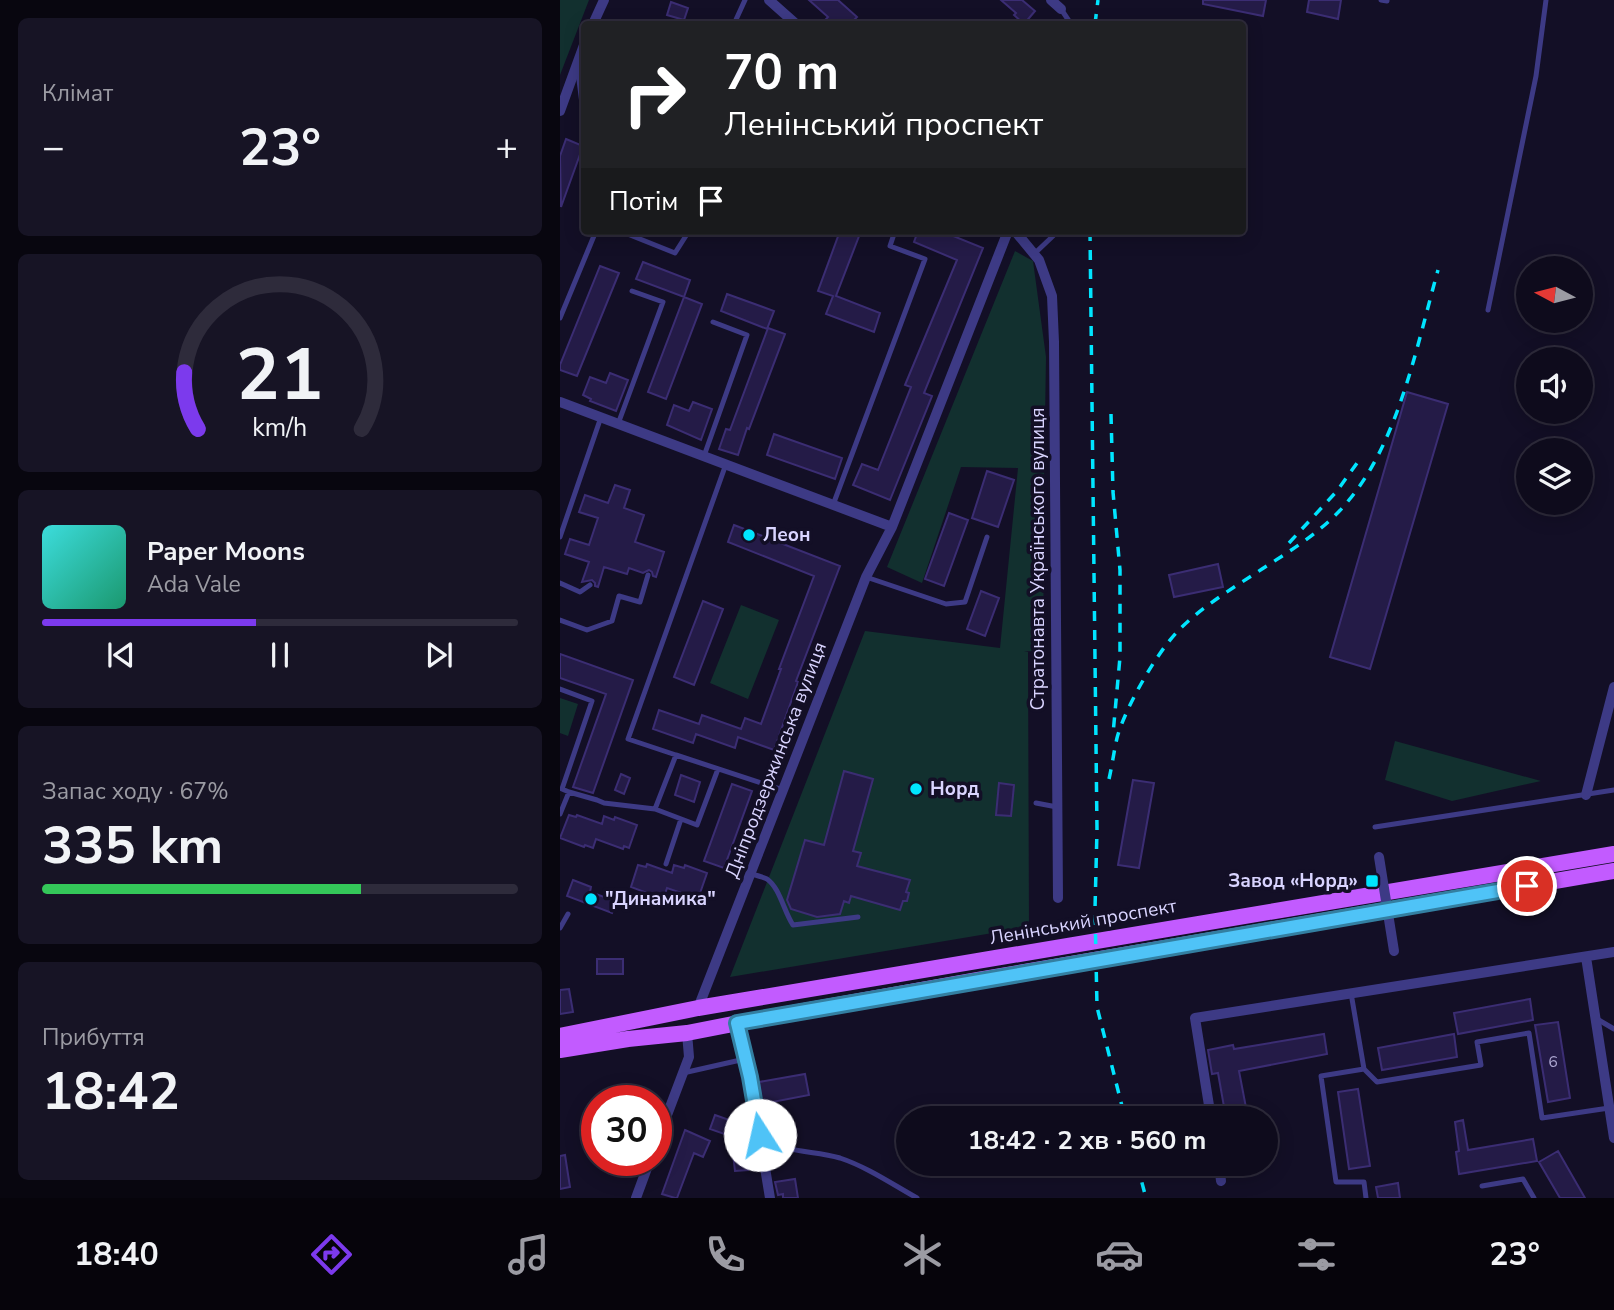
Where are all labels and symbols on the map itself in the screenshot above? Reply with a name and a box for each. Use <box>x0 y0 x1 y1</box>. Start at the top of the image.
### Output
north arrow <box>1516 256 1592 332</box>
street label: Стратонавта Українського вулиця <box>1025 407 1051 711</box>
place label: Леон <box>763 522 811 548</box>
marker: Леон <box>741 527 757 543</box>
street label: Дніпродзержинська вулиця <box>719 638 833 882</box>
place label: Норд <box>930 776 980 802</box>
marker: Норд <box>908 781 924 797</box>
pin <box>1497 856 1557 916</box>
place label: Завод «Норд» <box>1228 868 1358 894</box>
marker: Завод «Норд» <box>1364 873 1380 889</box>
place label: "Динамика" <box>605 886 716 912</box>
marker: "Динамика" <box>583 891 599 907</box>
street label: Ленінський проспект <box>987 893 1179 951</box>
house number: 6 <box>1548 1051 1558 1073</box>
speed limit sign: 30 <box>581 1085 672 1176</box>
position arrow <box>723 1098 797 1172</box>

